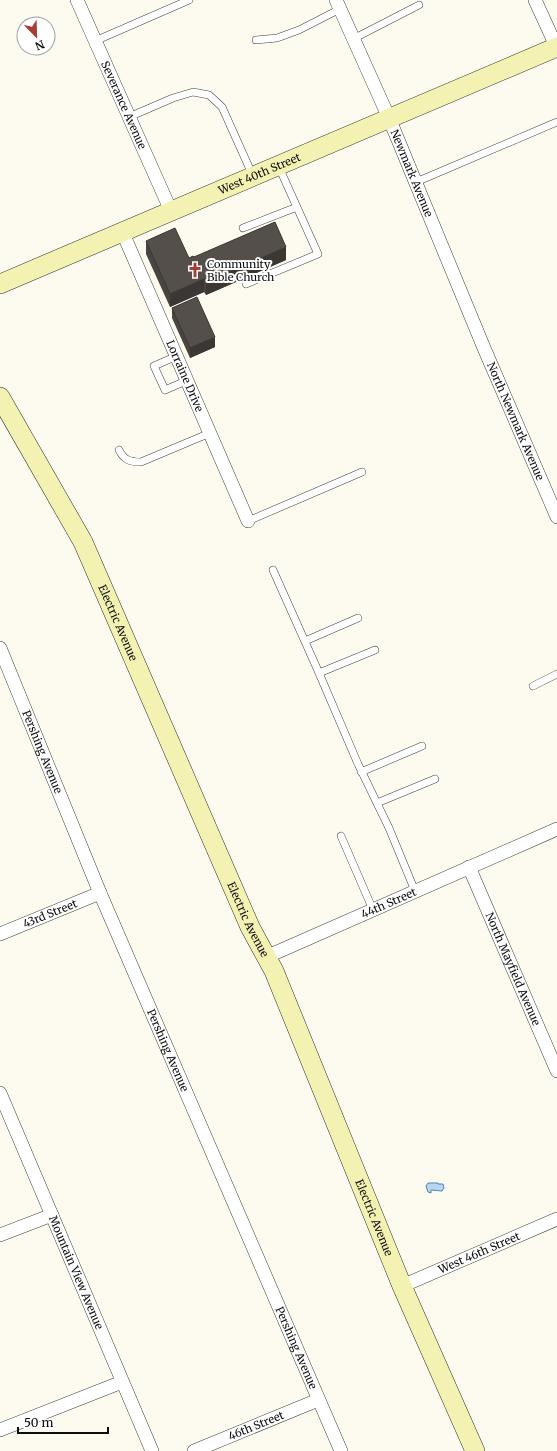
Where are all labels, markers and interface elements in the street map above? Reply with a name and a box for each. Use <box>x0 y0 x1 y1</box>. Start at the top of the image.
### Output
north arrow <box>16 16 56 56</box>
text: N <box>33 37 47 53</box>
street label: Severance Avenue <box>98 59 150 151</box>
street label: Newmark Avenue <box>387 127 436 219</box>
street label: West 40th Street <box>215 150 303 198</box>
place label: Community Bible Church <box>207 257 275 284</box>
church icon: Community Bible Church <box>186 261 204 279</box>
street label: Lorraine Drive <box>163 338 207 414</box>
street label: North Newmark Avenue <box>484 360 547 483</box>
street label: Electric Avenue <box>95 582 141 663</box>
street label: Pershing Avenue <box>19 708 66 796</box>
street label: Electric Avenue <box>224 880 272 960</box>
street label: 44th Street <box>359 884 419 921</box>
street label: 43rd Street <box>21 896 80 931</box>
street label: North Mayfield Avenue <box>482 910 544 1028</box>
street label: Pershing Avenue <box>144 1007 192 1094</box>
street label: Electric Avenue <box>352 1177 396 1258</box>
street label: Mountain View Avenue <box>46 1214 107 1332</box>
street label: West 46th Street <box>435 1229 523 1277</box>
street label: Pershing Avenue <box>272 1304 321 1391</box>
street label: 46th Street <box>226 1408 287 1443</box>
scale bar <box>18 1409 108 1435</box>
text: 50 m <box>24 1415 53 1430</box>

